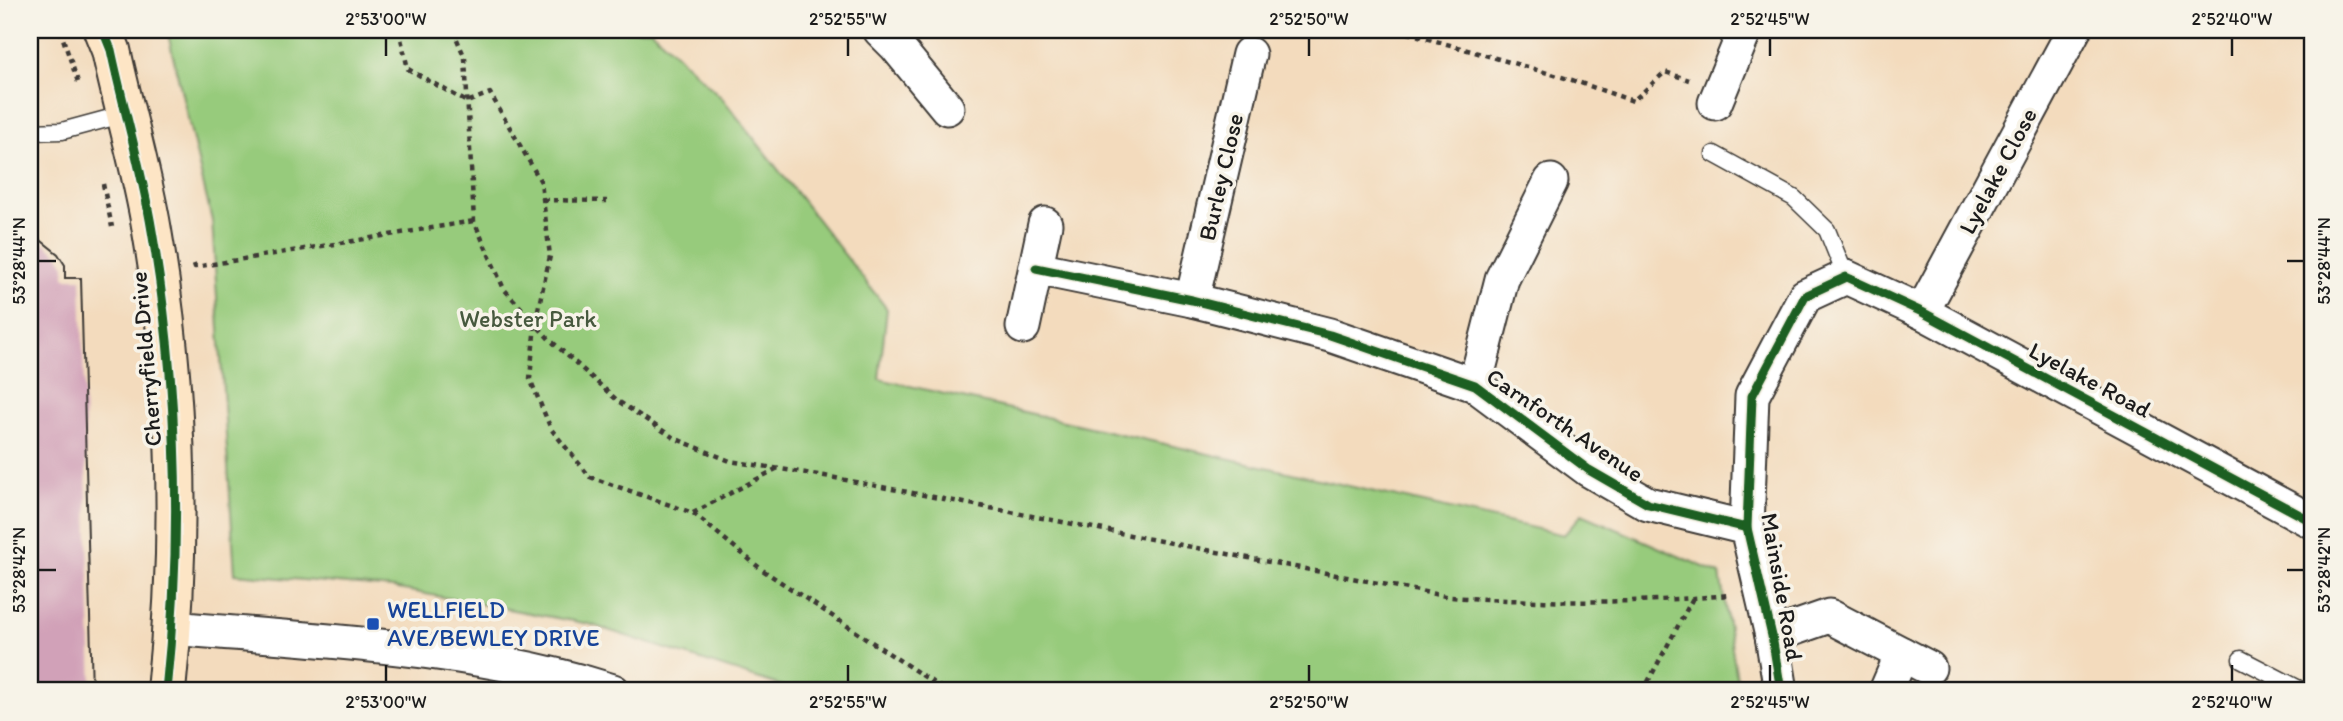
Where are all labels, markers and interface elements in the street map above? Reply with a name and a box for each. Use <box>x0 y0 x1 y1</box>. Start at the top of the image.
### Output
text: 2°53'00"W <box>345 8 427 30</box>
text: 2°52'55"W <box>809 8 887 30</box>
text: 2°52'50"W <box>1269 8 1349 30</box>
text: 2°52'45"W <box>1730 8 1810 30</box>
text: 2°52'40"W <box>2192 8 2272 30</box>
street label: Lyelake Close <box>1952 103 2043 239</box>
street label: Burley Close <box>1192 110 1249 243</box>
text: 53°28'44"N <box>8 217 30 305</box>
text: 53°28'44"N <box>2313 217 2335 305</box>
street label: Cherryfield Drive <box>123 270 168 448</box>
park label: Webster Park <box>459 304 597 333</box>
street label: Lyelake Road <box>2024 335 2156 424</box>
street label: Carnforth Avenue <box>1481 361 1649 488</box>
street label: Mainside Road <box>1755 510 1810 663</box>
text: 53°28'42"N <box>8 527 30 613</box>
text: 53°28'42"N <box>2313 527 2335 613</box>
place label: WELLFIELD AVE/BEWLEY DRIVE <box>387 595 599 652</box>
marker: WELLFIELD AVE/BEWLEY DRIVE <box>365 616 381 632</box>
text: 2°53'00"W <box>345 691 427 713</box>
text: 2°52'55"W <box>809 691 887 713</box>
text: 2°52'50"W <box>1269 691 1349 713</box>
text: 2°52'45"W <box>1730 691 1810 713</box>
text: 2°52'40"W <box>2192 691 2272 713</box>

